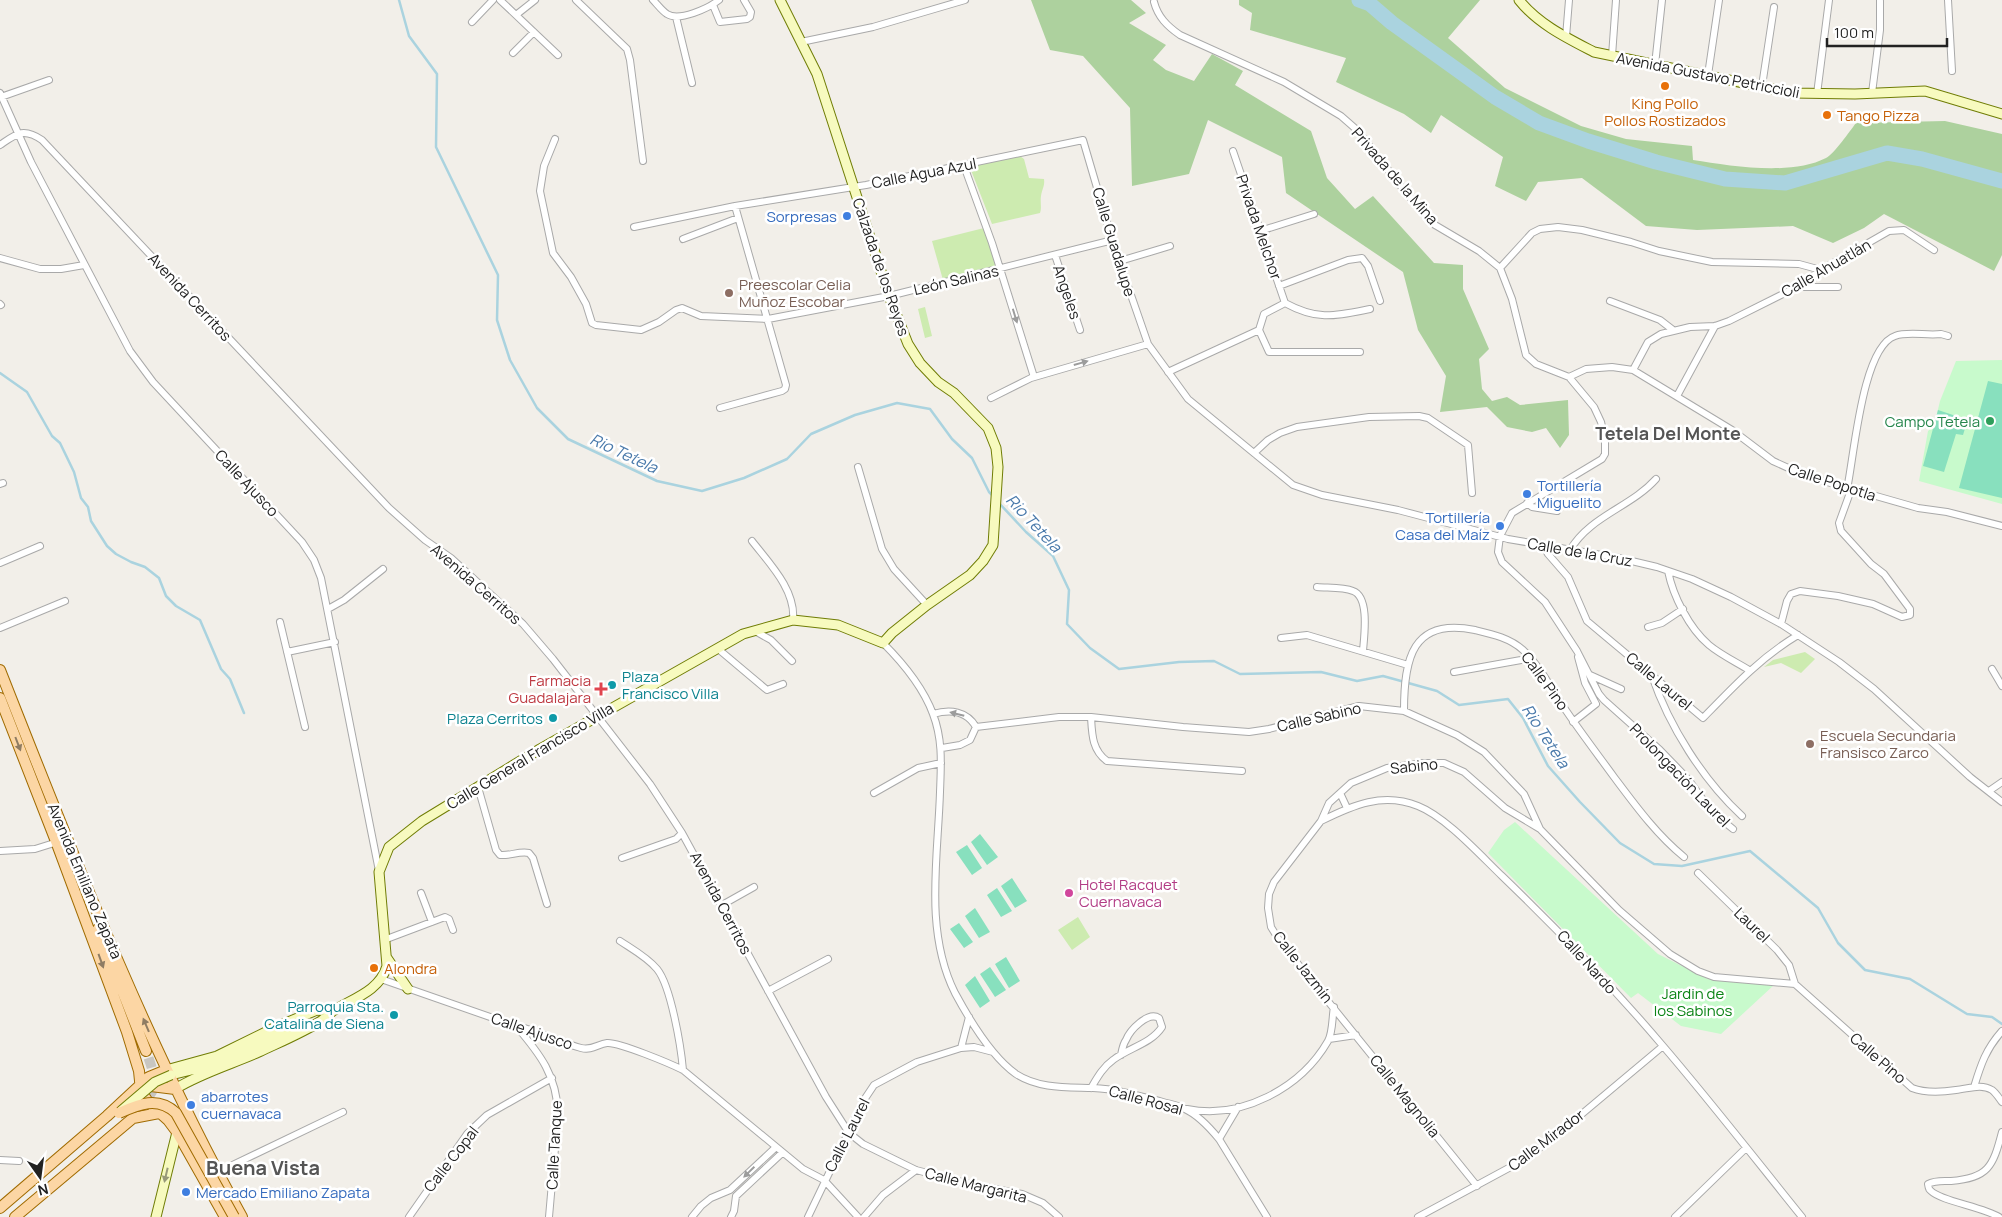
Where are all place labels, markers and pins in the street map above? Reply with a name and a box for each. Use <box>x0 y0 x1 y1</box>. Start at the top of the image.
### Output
marker: King Pollo Pollos Rostizados <box>1659 80 1671 92</box>
place label: King Pollo Pollos Rostizados <box>1604 93 1726 131</box>
place label: Tango Pizza <box>1837 105 1919 126</box>
marker: Tango Pizza <box>1821 109 1833 121</box>
place label: Sorpresas <box>766 206 837 227</box>
marker: Sorpresas <box>841 210 853 222</box>
place label: Preescolar Celia Muñoz Escobar <box>739 274 851 312</box>
marker: Preescolar Celia Muñoz Escobar <box>723 287 735 299</box>
place label: Campo Tetela <box>1885 411 1980 432</box>
marker: Campo Tetela <box>1984 415 1996 427</box>
place label: Tortillería Miguelito <box>1537 475 1602 513</box>
marker: Tortillería Miguelito <box>1521 488 1533 500</box>
place label: Tortillería Casa del Maíz <box>1395 507 1490 545</box>
marker: Tortillería Casa del Maíz <box>1494 520 1506 532</box>
place label: Plaza Francisco Villa <box>622 666 719 704</box>
place label: Farmacia Guadalajara <box>509 670 591 708</box>
marker: Plaza Francisco Villa <box>606 679 618 691</box>
marker: Farmacia Guadalajara <box>595 683 607 695</box>
place label: Plaza Cerritos <box>447 708 543 729</box>
marker: Plaza Cerritos <box>547 712 559 724</box>
place label: Escuela Secundaria Fransisco Zarco <box>1820 725 1956 763</box>
marker: Escuela Secundaria Fransisco Zarco <box>1804 738 1816 750</box>
place label: Hotel Racquet Cuernavaca <box>1079 874 1178 912</box>
marker: Hotel Racquet Cuernavaca <box>1063 887 1075 899</box>
place label: Alondra <box>384 958 437 979</box>
marker: Alondra <box>368 962 380 974</box>
place label: Parroquia Sta. Catalina de Siena <box>264 996 384 1034</box>
marker: Parroquia Sta. Catalina de Siena <box>388 1009 400 1021</box>
place label: abarrotes cuernavaca <box>201 1086 281 1124</box>
marker: abarrotes cuernavaca <box>185 1099 197 1111</box>
place label: Mercado Emiliano Zapata <box>196 1182 370 1203</box>
marker: Mercado Emiliano Zapata <box>180 1186 192 1198</box>

